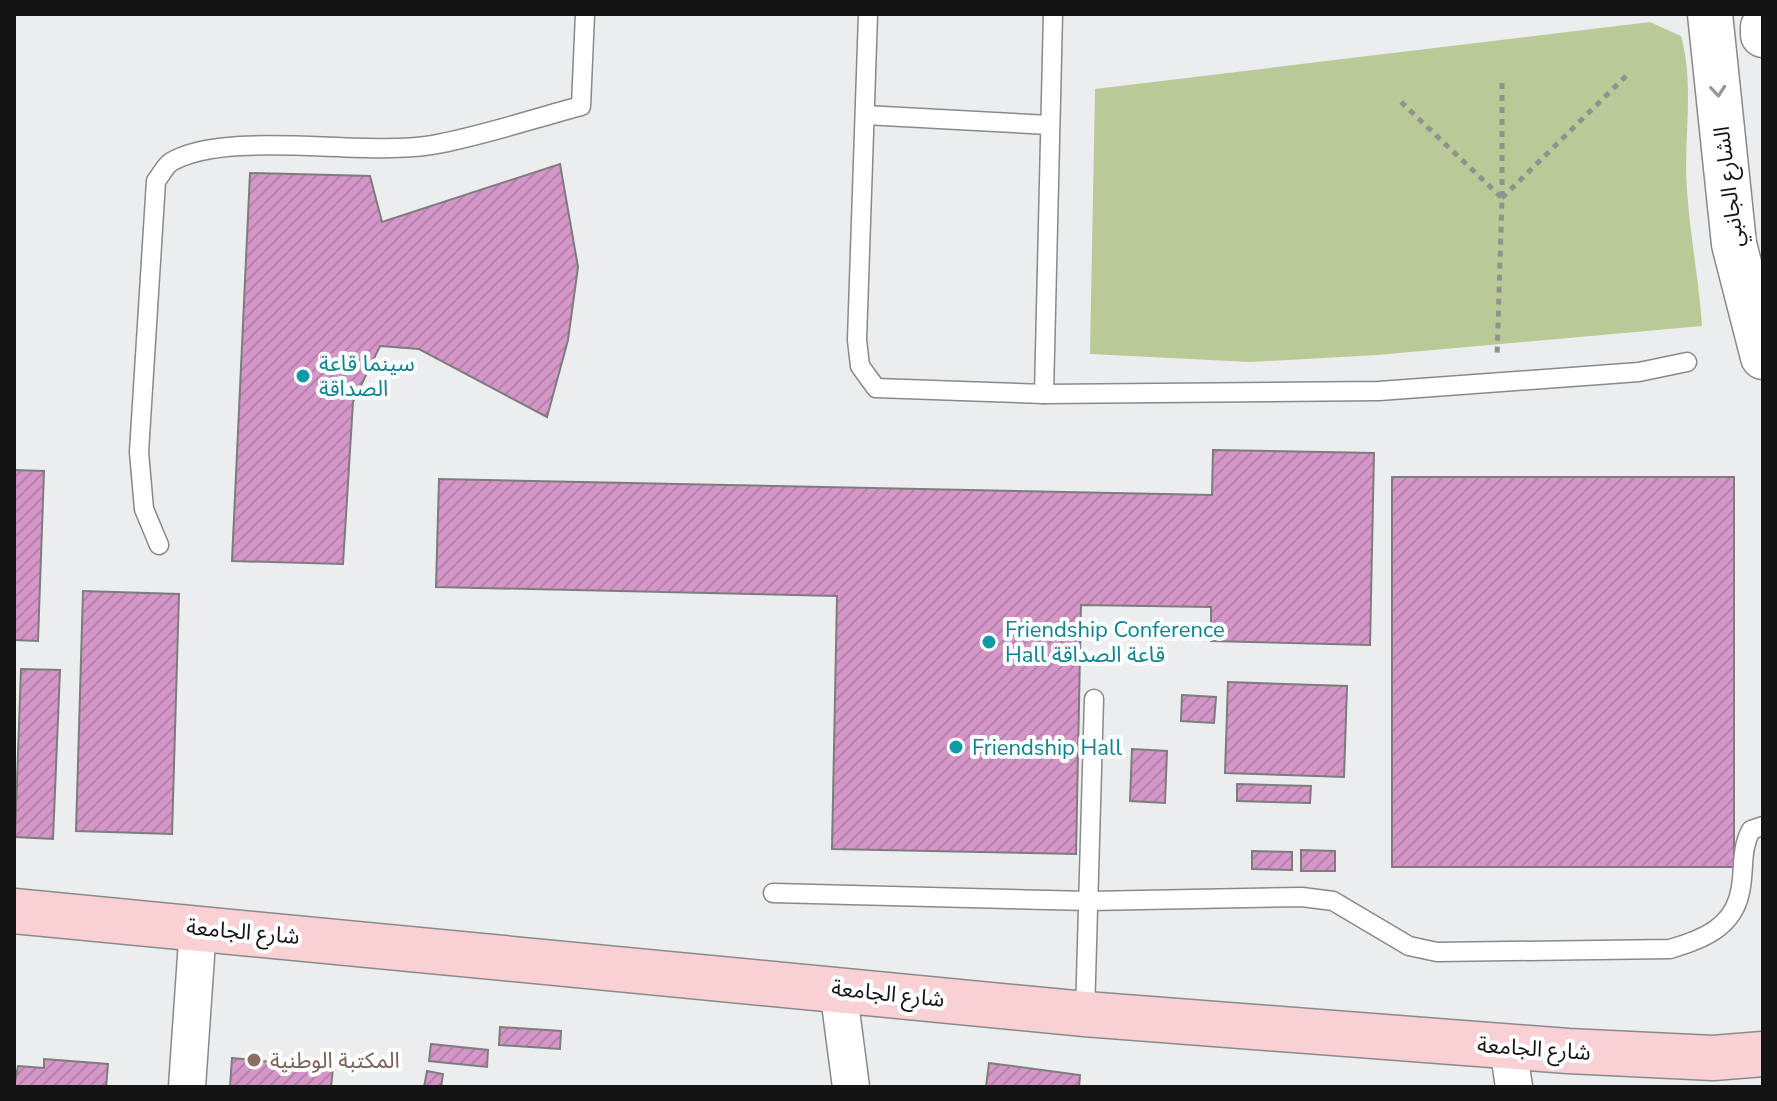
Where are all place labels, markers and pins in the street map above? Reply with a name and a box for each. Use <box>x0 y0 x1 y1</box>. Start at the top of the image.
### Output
place label: سينما قاعة الصداقة <box>319 349 415 404</box>
marker: سينما قاعة الصداقة <box>294 367 312 385</box>
place label: Friendship Conference Hall قاعة الصداقة <box>1005 615 1225 670</box>
marker: Friendship Conference Hall قاعة الصداقة <box>980 633 998 651</box>
place label: Friendship Hall <box>972 733 1122 763</box>
marker: Friendship Hall <box>947 738 965 756</box>
place label: المكتبة الوطنية <box>270 1046 400 1076</box>
marker: المكتبة الوطنية <box>245 1051 263 1069</box>

